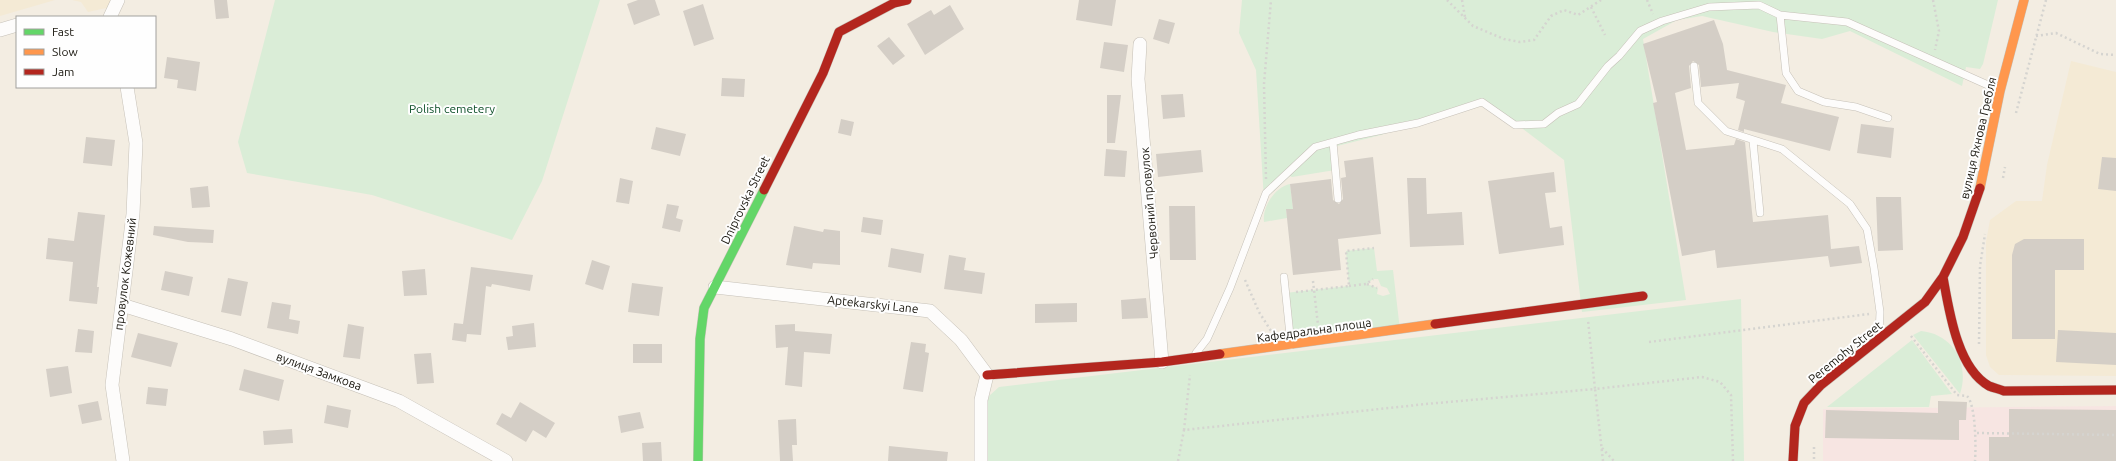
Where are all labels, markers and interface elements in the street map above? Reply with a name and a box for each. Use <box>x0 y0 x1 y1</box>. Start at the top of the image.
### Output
legend <box>16 16 156 88</box>
text: Fast <box>52 25 74 38</box>
text: Slow <box>52 45 78 58</box>
text: Jam <box>52 65 74 78</box>
street label: вулиця Яхнова Гребля <box>1958 76 1998 200</box>
park label: Polish cemetery <box>409 102 495 115</box>
street label: Червоний провулок <box>1138 147 1160 259</box>
street label: Dniprovska Street <box>718 154 772 246</box>
street label: провулок Кожевний <box>112 217 138 331</box>
street label: Aptekarskyi Lane <box>827 293 919 315</box>
street label: Кафедральна площа <box>1256 316 1372 344</box>
street label: Peremohy Street <box>1806 318 1885 386</box>
street label: вулиця Замкова <box>275 350 363 392</box>

